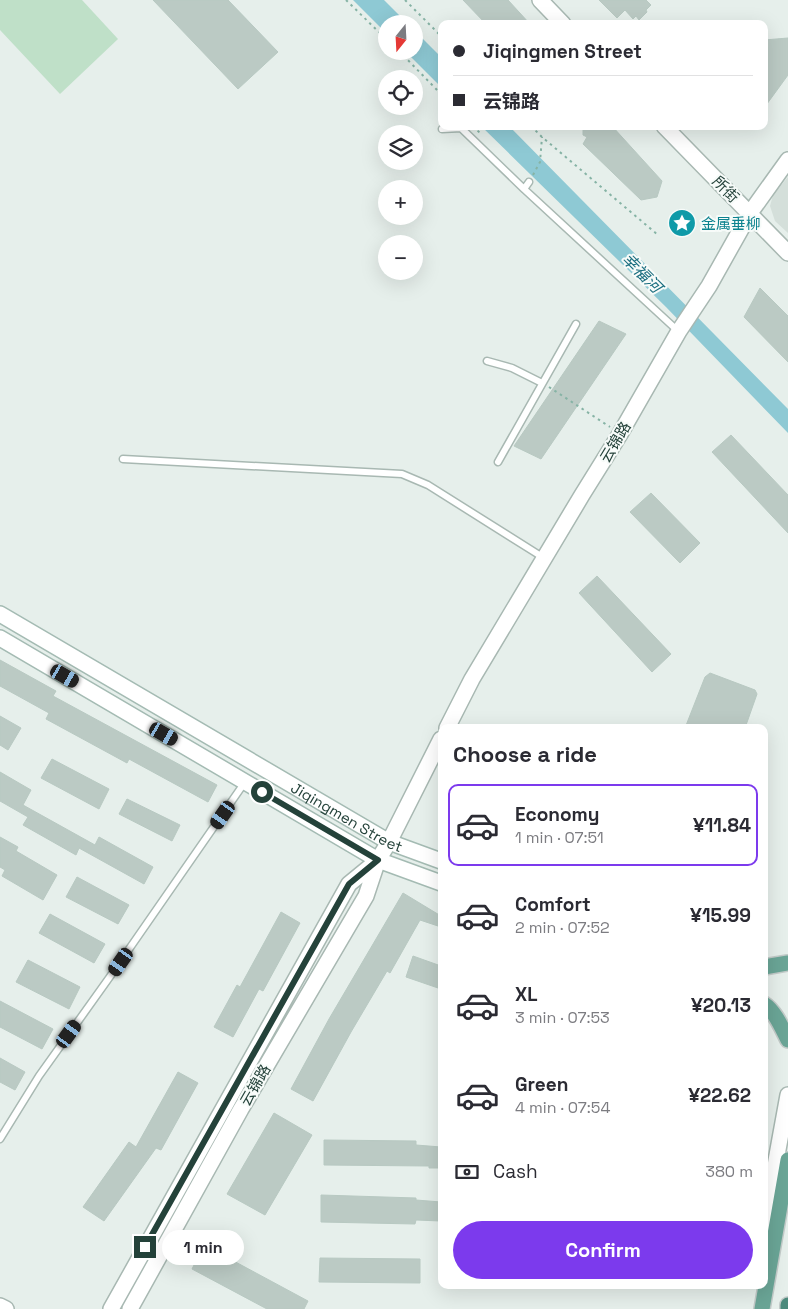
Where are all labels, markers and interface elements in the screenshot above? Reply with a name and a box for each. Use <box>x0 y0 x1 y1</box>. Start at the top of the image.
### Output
north arrow <box>378 15 422 60</box>
map controls <box>378 15 423 280</box>
text: Jiqingmen Street <box>483 39 642 64</box>
button: locate <box>378 70 423 115</box>
text: 云锦路 <box>483 89 540 114</box>
button: layers <box>378 125 423 170</box>
street label: 所街 <box>709 172 743 206</box>
button: + <box>378 180 423 225</box>
place icon: 金属垂柳 <box>667 208 697 238</box>
place label: 金属垂柳 <box>701 214 761 233</box>
button: − <box>378 235 423 280</box>
water label: 幸福河 <box>618 249 669 300</box>
street label: 云锦路 <box>595 418 635 466</box>
car <box>48 662 81 690</box>
car <box>147 720 180 748</box>
text: Choose a ride <box>453 740 597 768</box>
street label: Jiqingmen Street <box>288 777 405 856</box>
route start <box>251 781 273 803</box>
car <box>208 798 237 832</box>
text: Economy <box>515 802 599 827</box>
icon: car <box>455 803 500 848</box>
text: ¥11.84 <box>693 813 751 838</box>
text: 1 min · 07:51 <box>515 827 604 848</box>
text: Comfort <box>515 892 591 917</box>
icon: car <box>455 893 500 938</box>
text: ¥15.99 <box>690 903 751 928</box>
text: 2 min · 07:52 <box>515 917 610 938</box>
car <box>106 945 135 979</box>
text: XL <box>515 982 538 1007</box>
icon: car <box>455 983 500 1028</box>
text: ¥20.13 <box>691 993 751 1018</box>
text: 3 min · 07:53 <box>515 1007 610 1028</box>
car <box>54 1017 83 1051</box>
street label: 云锦路 <box>236 1061 274 1109</box>
text: Green <box>515 1072 568 1097</box>
icon: car <box>455 1073 500 1118</box>
text: ¥22.62 <box>688 1083 751 1108</box>
text: 4 min · 07:54 <box>515 1097 610 1118</box>
icon: cash <box>453 1158 481 1186</box>
text: Cash <box>493 1159 538 1184</box>
text: 380 m <box>705 1161 753 1182</box>
button: Confirm <box>453 1221 753 1279</box>
callout: 1 min <box>162 1230 245 1264</box>
route end <box>134 1236 156 1258</box>
text: 1 min <box>183 1237 223 1258</box>

